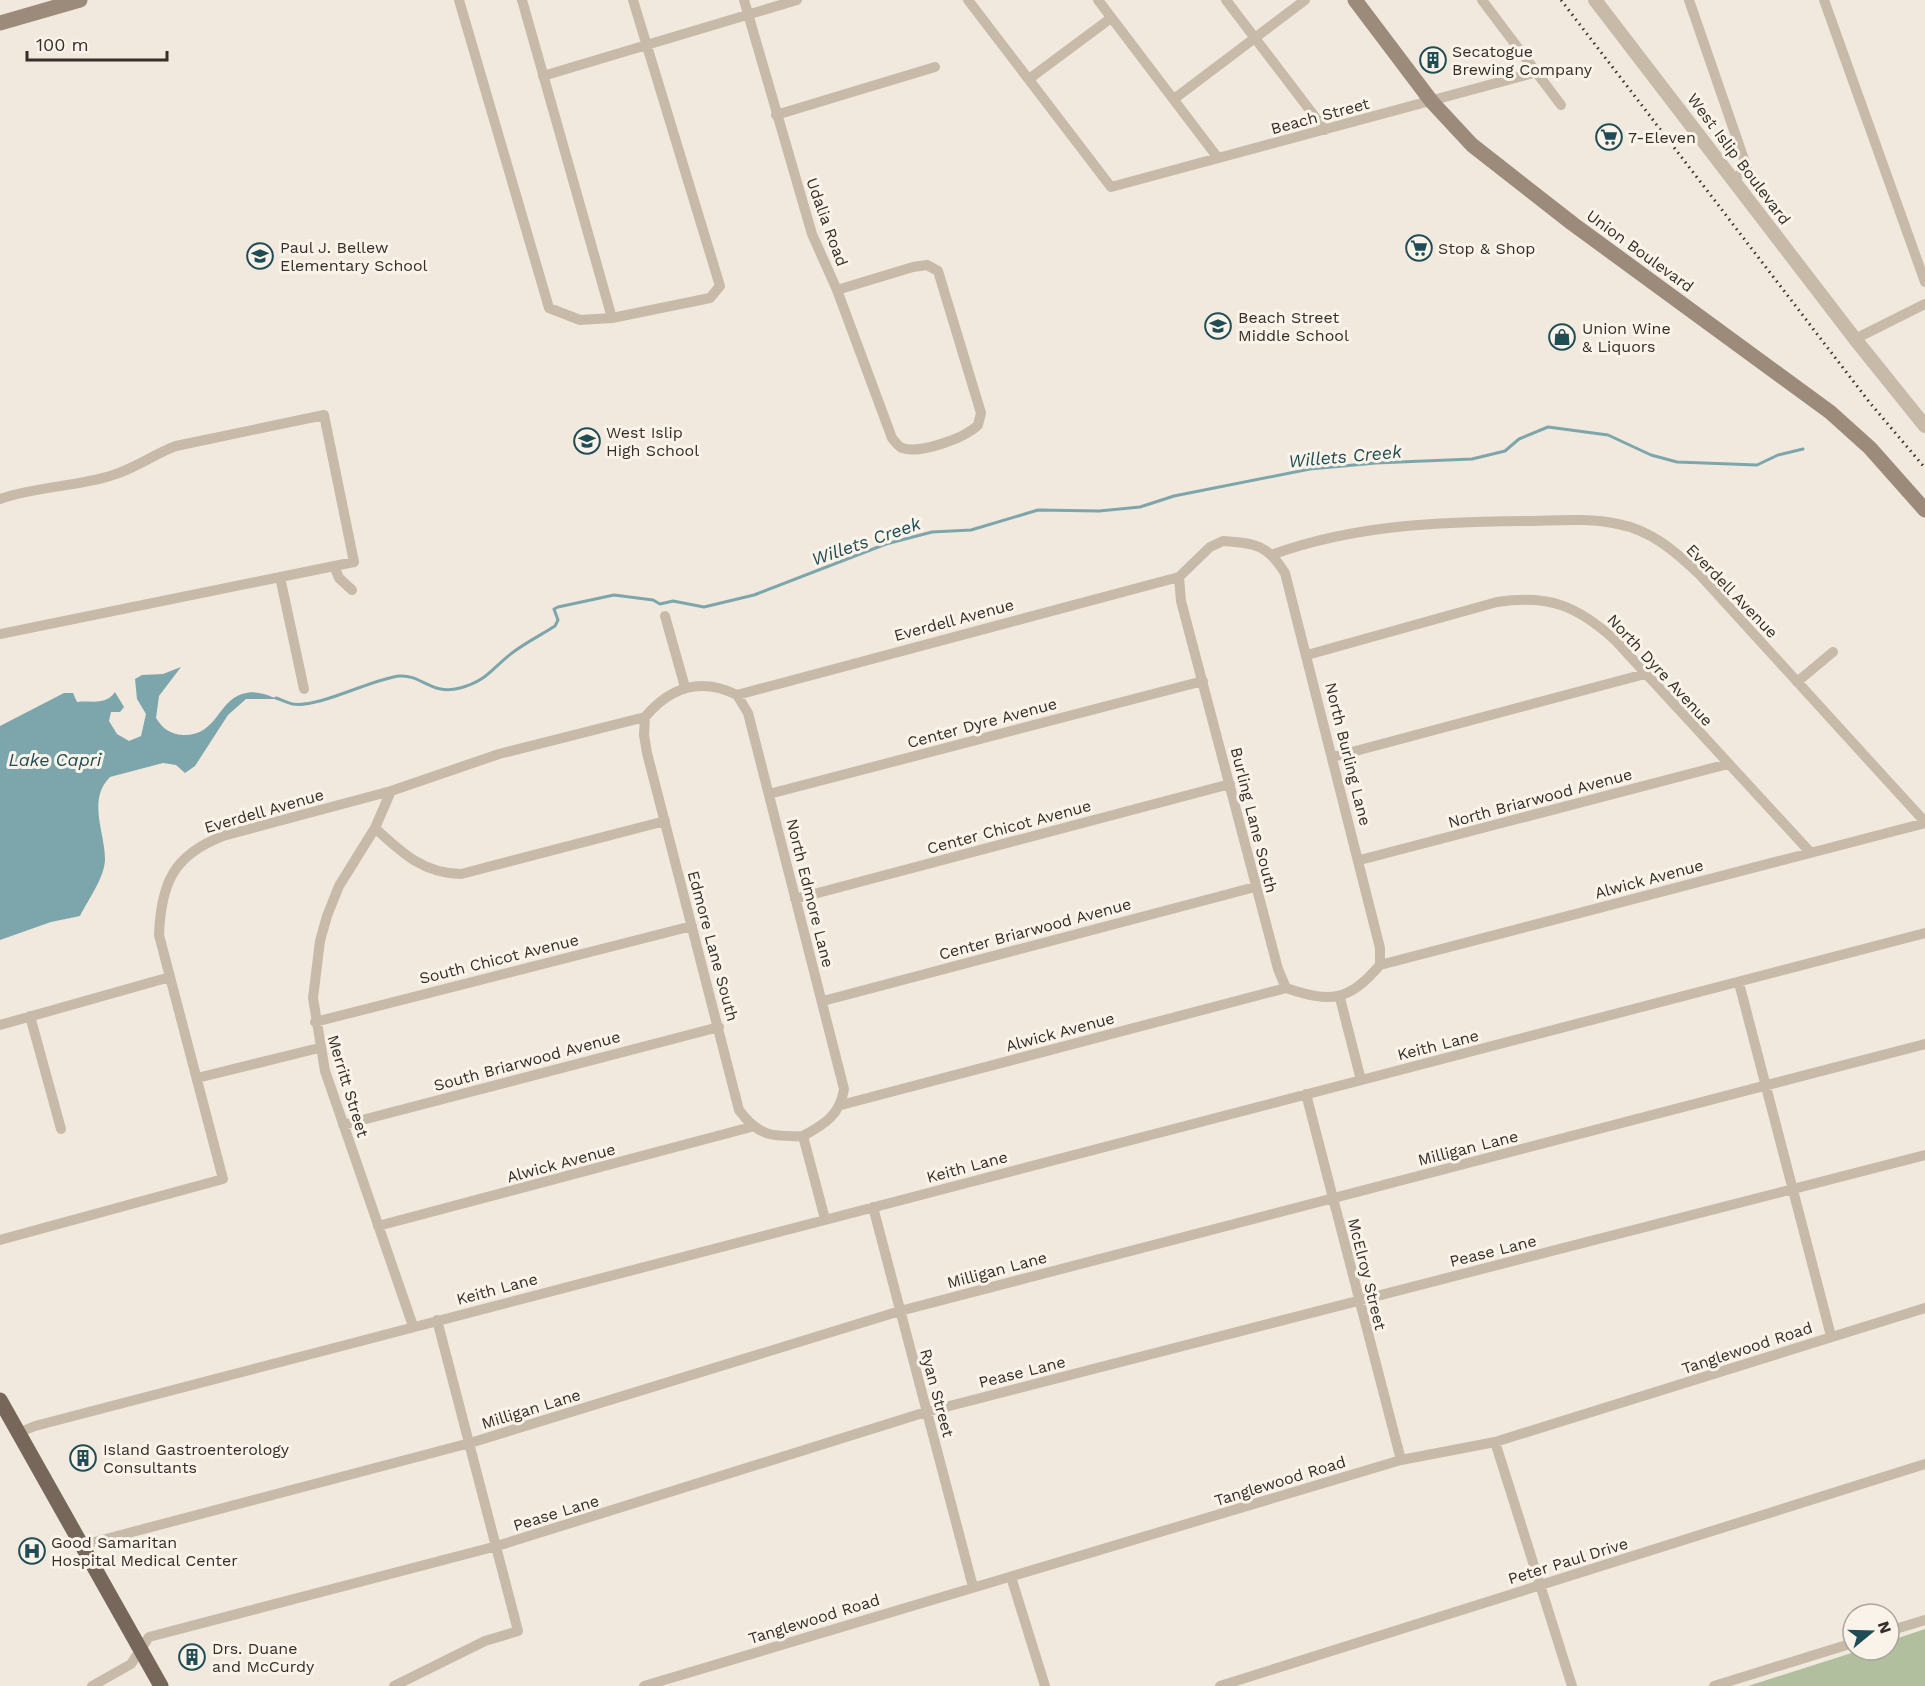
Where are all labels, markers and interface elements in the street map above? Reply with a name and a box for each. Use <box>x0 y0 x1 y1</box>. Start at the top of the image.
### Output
scale bar <box>27 24 166 62</box>
text: 100 m <box>36 34 89 55</box>
place label: Secatogue Brewing Company <box>1452 42 1593 79</box>
building icon: Secatogue Brewing Company <box>1418 45 1448 75</box>
street label: West Islip Boulevard <box>1683 90 1795 228</box>
street label: Beach Street <box>1269 94 1372 138</box>
supermarket icon: 7-Eleven <box>1594 122 1624 152</box>
place label: 7-Eleven <box>1628 128 1696 147</box>
street label: Udalia Road <box>802 175 852 269</box>
street label: Union Boulevard <box>1583 206 1697 296</box>
supermarket icon: Stop & Shop <box>1404 233 1434 263</box>
place label: Paul J. Bellew Elementary School <box>280 238 428 275</box>
place label: Stop & Shop <box>1438 239 1535 258</box>
school or university icon: Paul J. Bellew Elementary School <box>245 241 275 271</box>
place label: Beach Street Middle School <box>1238 308 1349 345</box>
school or university icon: Beach Street Middle School <box>1203 311 1233 341</box>
place label: Union Wine & Liquors <box>1582 319 1671 356</box>
shop icon: Union Wine & Liquors <box>1547 322 1577 352</box>
place label: West Islip High School <box>606 423 699 460</box>
school or university icon: West Islip High School <box>572 426 602 456</box>
water label: Willets Creek <box>1287 440 1404 471</box>
water label: Willets Creek <box>809 512 924 569</box>
street label: Everdell Avenue <box>1682 540 1782 642</box>
street label: Everdell Avenue <box>892 595 1016 645</box>
street label: North Dyre Avenue <box>1603 610 1717 730</box>
street label: North Burling Lane <box>1321 680 1375 828</box>
street label: Center Dyre Avenue <box>905 694 1059 752</box>
street label: Burling Lane South <box>1227 745 1281 895</box>
water label: Lake Capri <box>9 749 103 770</box>
street label: North Briarwood Avenue <box>1446 764 1634 832</box>
street label: Everdell Avenue <box>202 785 326 837</box>
street label: Center Chicot Avenue <box>925 796 1093 858</box>
street label: North Edmore Lane <box>782 817 838 969</box>
street label: Alwick Avenue <box>1592 855 1706 903</box>
street label: Edmore Lane South <box>684 869 742 1023</box>
street label: Center Briarwood Avenue <box>937 894 1133 964</box>
street label: South Chicot Avenue <box>417 930 581 988</box>
street label: Alwick Avenue <box>1003 1008 1117 1056</box>
street label: Keith Lane <box>1395 1026 1481 1064</box>
street label: South Briarwood Avenue <box>432 1027 622 1095</box>
street label: Merritt Street <box>323 1032 373 1140</box>
street label: Milligan Lane <box>1416 1126 1520 1170</box>
street label: Alwick Avenue <box>504 1139 618 1187</box>
street label: Keith Lane <box>924 1147 1010 1187</box>
street label: McElroy Street <box>1344 1216 1390 1332</box>
street label: Pease Lane <box>1448 1231 1538 1271</box>
street label: Milligan Lane <box>945 1248 1049 1292</box>
street label: Keith Lane <box>454 1269 540 1309</box>
street label: Tanglewood Road <box>1679 1318 1815 1378</box>
street label: Ryan Street <box>916 1347 958 1440</box>
street label: Pease Lane <box>977 1352 1067 1392</box>
street label: Milligan Lane <box>479 1385 583 1433</box>
place label: Island Gastroenterology Consultants <box>103 1440 290 1477</box>
building icon: Island Gastroenterology Consultants <box>68 1443 98 1473</box>
street label: Tanglewood Road <box>1212 1452 1348 1510</box>
street label: Pease Lane <box>511 1491 601 1535</box>
place label: Good Samaritan Hospital Medical Center <box>51 1533 238 1570</box>
street label: Peter Paul Drive <box>1506 1534 1630 1588</box>
hospital icon: Good Samaritan Hospital Medical Center <box>17 1536 47 1566</box>
street label: Tanglewood Road <box>746 1590 882 1648</box>
north arrow <box>1841 1602 1901 1662</box>
text: N <box>1874 1619 1896 1636</box>
place label: Drs. Duane and McCurdy <box>212 1639 315 1676</box>
building icon: Drs. Duane and McCurdy <box>177 1642 207 1672</box>

